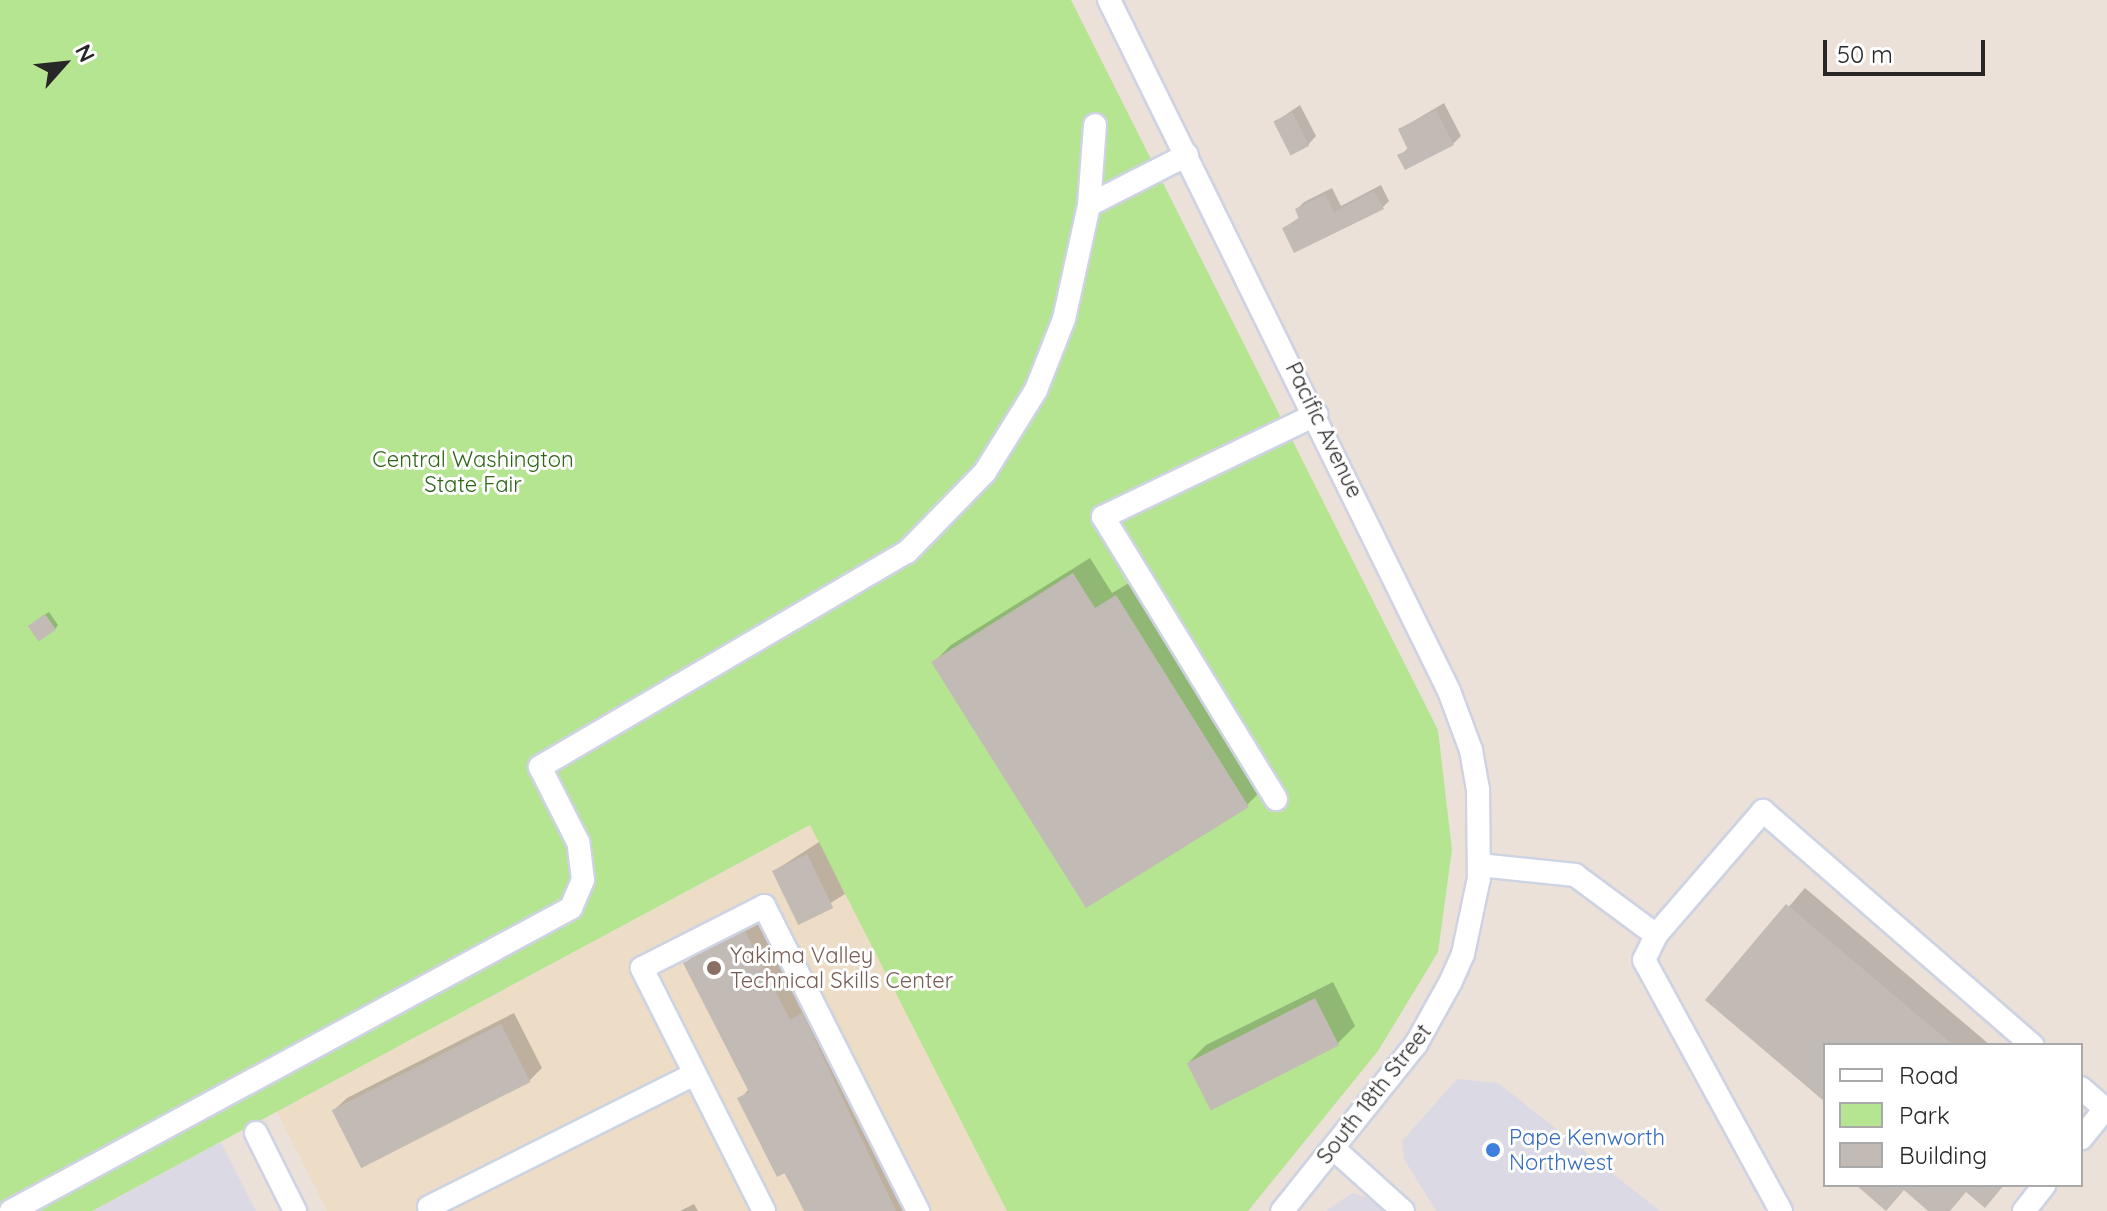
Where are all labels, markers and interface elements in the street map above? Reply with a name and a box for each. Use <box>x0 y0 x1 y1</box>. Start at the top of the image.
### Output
north arrow <box>24 24 104 104</box>
scale bar <box>1827 24 1989 74</box>
text: 50 m <box>1837 39 1893 69</box>
text: N <box>69 40 102 67</box>
street label: Pacific Avenue <box>1280 358 1368 502</box>
park label: Central Washington State Fair <box>372 446 574 498</box>
place label: Yakima Valley Technical Skills Center <box>730 942 953 994</box>
marker: Yakima Valley Technical Skills Center <box>705 959 723 977</box>
street label: South 18th Street <box>1311 1019 1437 1169</box>
legend <box>1823 1043 2083 1187</box>
text: Road <box>1899 1060 1959 1090</box>
text: Park <box>1899 1100 1950 1130</box>
place label: Pape Kenworth Northwest <box>1509 1124 1665 1176</box>
text: Building <box>1899 1140 1987 1170</box>
marker: Pape Kenworth Northwest <box>1484 1141 1502 1159</box>

